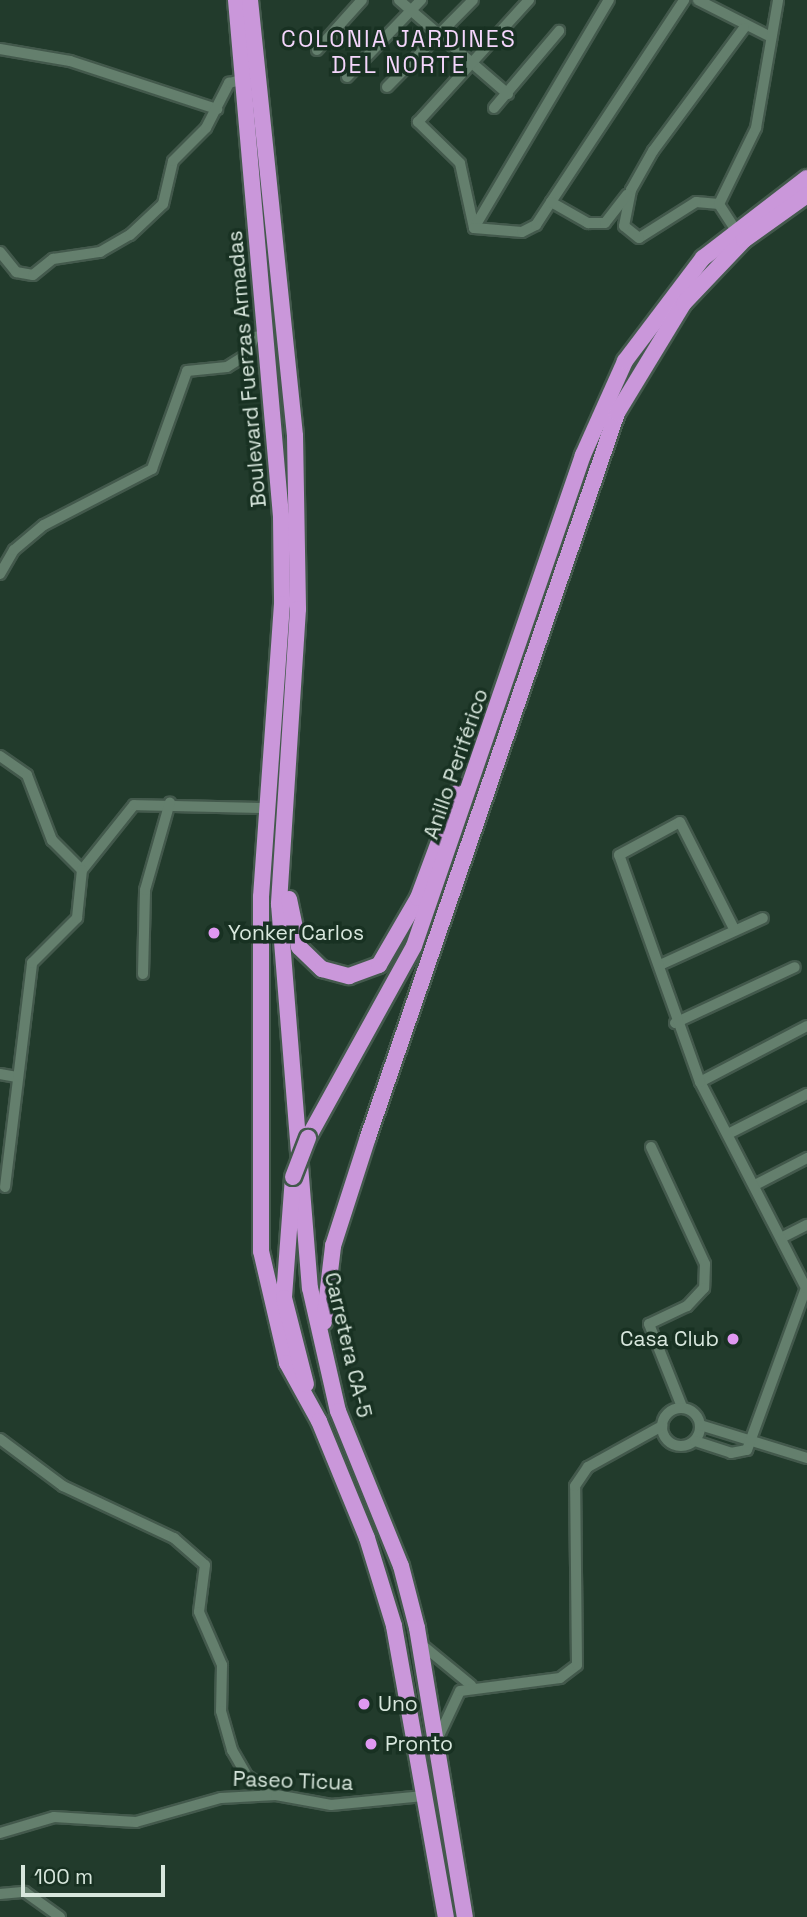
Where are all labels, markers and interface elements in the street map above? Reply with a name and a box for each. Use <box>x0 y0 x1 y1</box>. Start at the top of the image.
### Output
district label: COLONIA JARDINES DEL NORTE <box>283 25 515 79</box>
street label: Boulevard Fuerzas Armadas <box>222 230 272 508</box>
street label: Anillo Periférico <box>418 685 494 843</box>
place label: Yonker Carlos <box>228 920 364 946</box>
marker: Yonker Carlos <box>206 925 222 941</box>
street label: Carretera CA-5 <box>319 1270 377 1420</box>
place label: Casa Club <box>620 1326 719 1352</box>
marker: Casa Club <box>725 1331 741 1347</box>
place label: Uno <box>378 1691 418 1717</box>
marker: Uno <box>356 1696 372 1712</box>
place label: Pronto <box>385 1731 453 1757</box>
marker: Pronto <box>363 1736 379 1752</box>
street label: Paseo Ticua <box>232 1766 354 1796</box>
scale bar <box>24 1850 168 1894</box>
text: 100 m <box>34 1863 93 1890</box>

